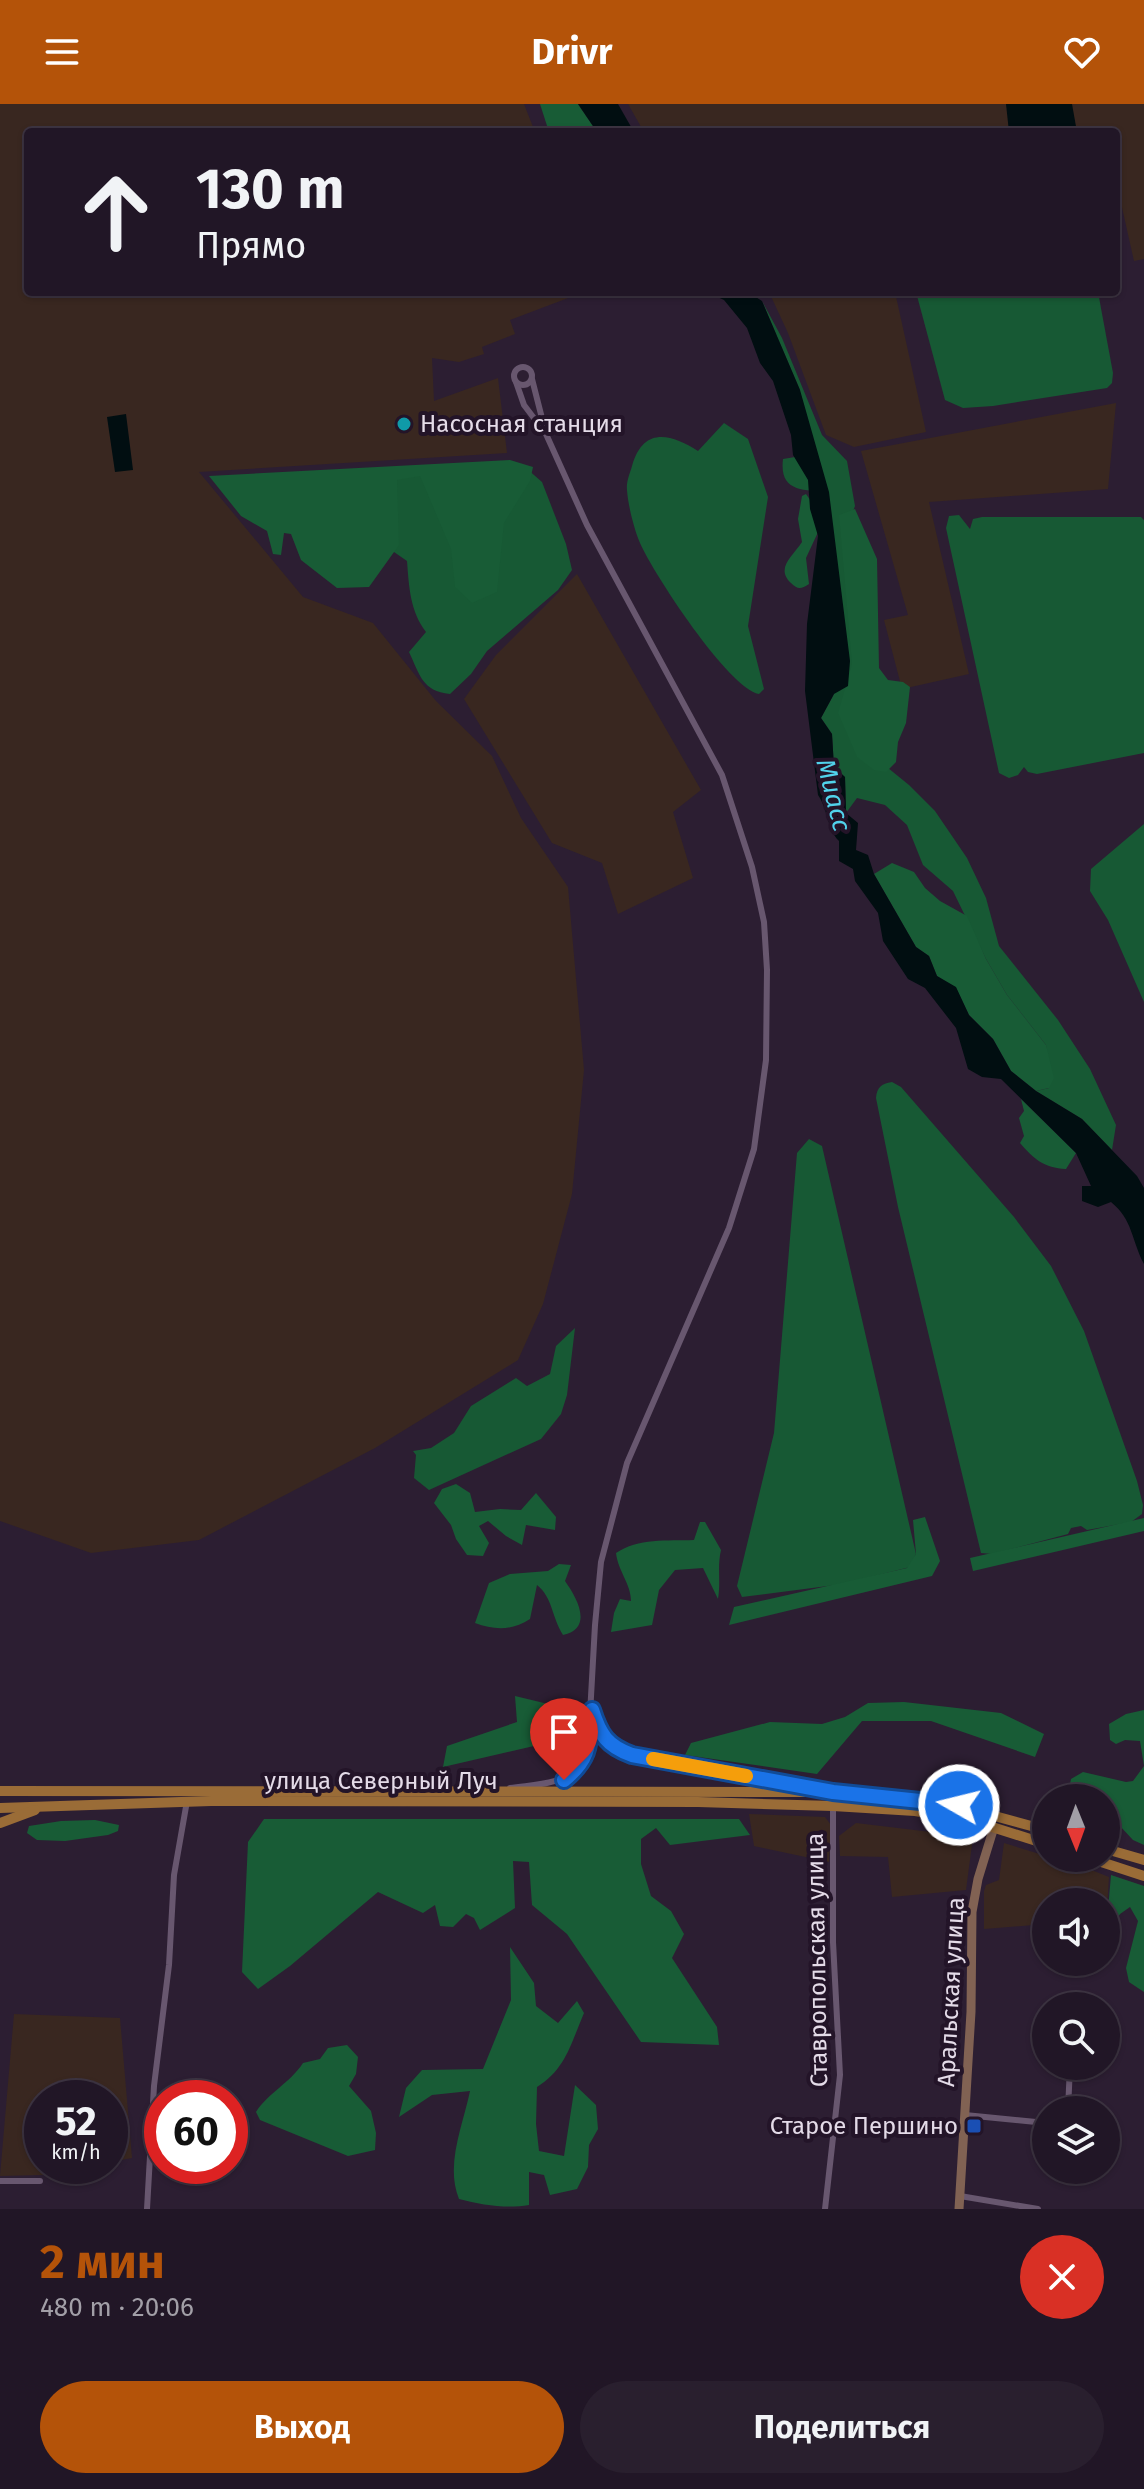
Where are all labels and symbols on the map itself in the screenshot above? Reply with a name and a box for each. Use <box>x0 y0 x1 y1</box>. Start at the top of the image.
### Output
place label: Насосная станция <box>420 410 623 438</box>
marker: Насосная станция <box>395 415 413 433</box>
water label: Миасс <box>810 756 858 835</box>
pin <box>530 1698 598 1780</box>
position arrow <box>917 1763 1001 1847</box>
street label: улица Северный Луч <box>264 1767 498 1795</box>
north arrow <box>1032 1784 1120 1872</box>
street label: Ставропольская улица <box>801 1833 833 2087</box>
street label: Аральская улица <box>932 1896 970 2088</box>
speed limit sign: 60 <box>144 2080 248 2184</box>
place label: Старое Першино <box>770 2112 958 2140</box>
marker: Старое Першино <box>965 2117 983 2135</box>

